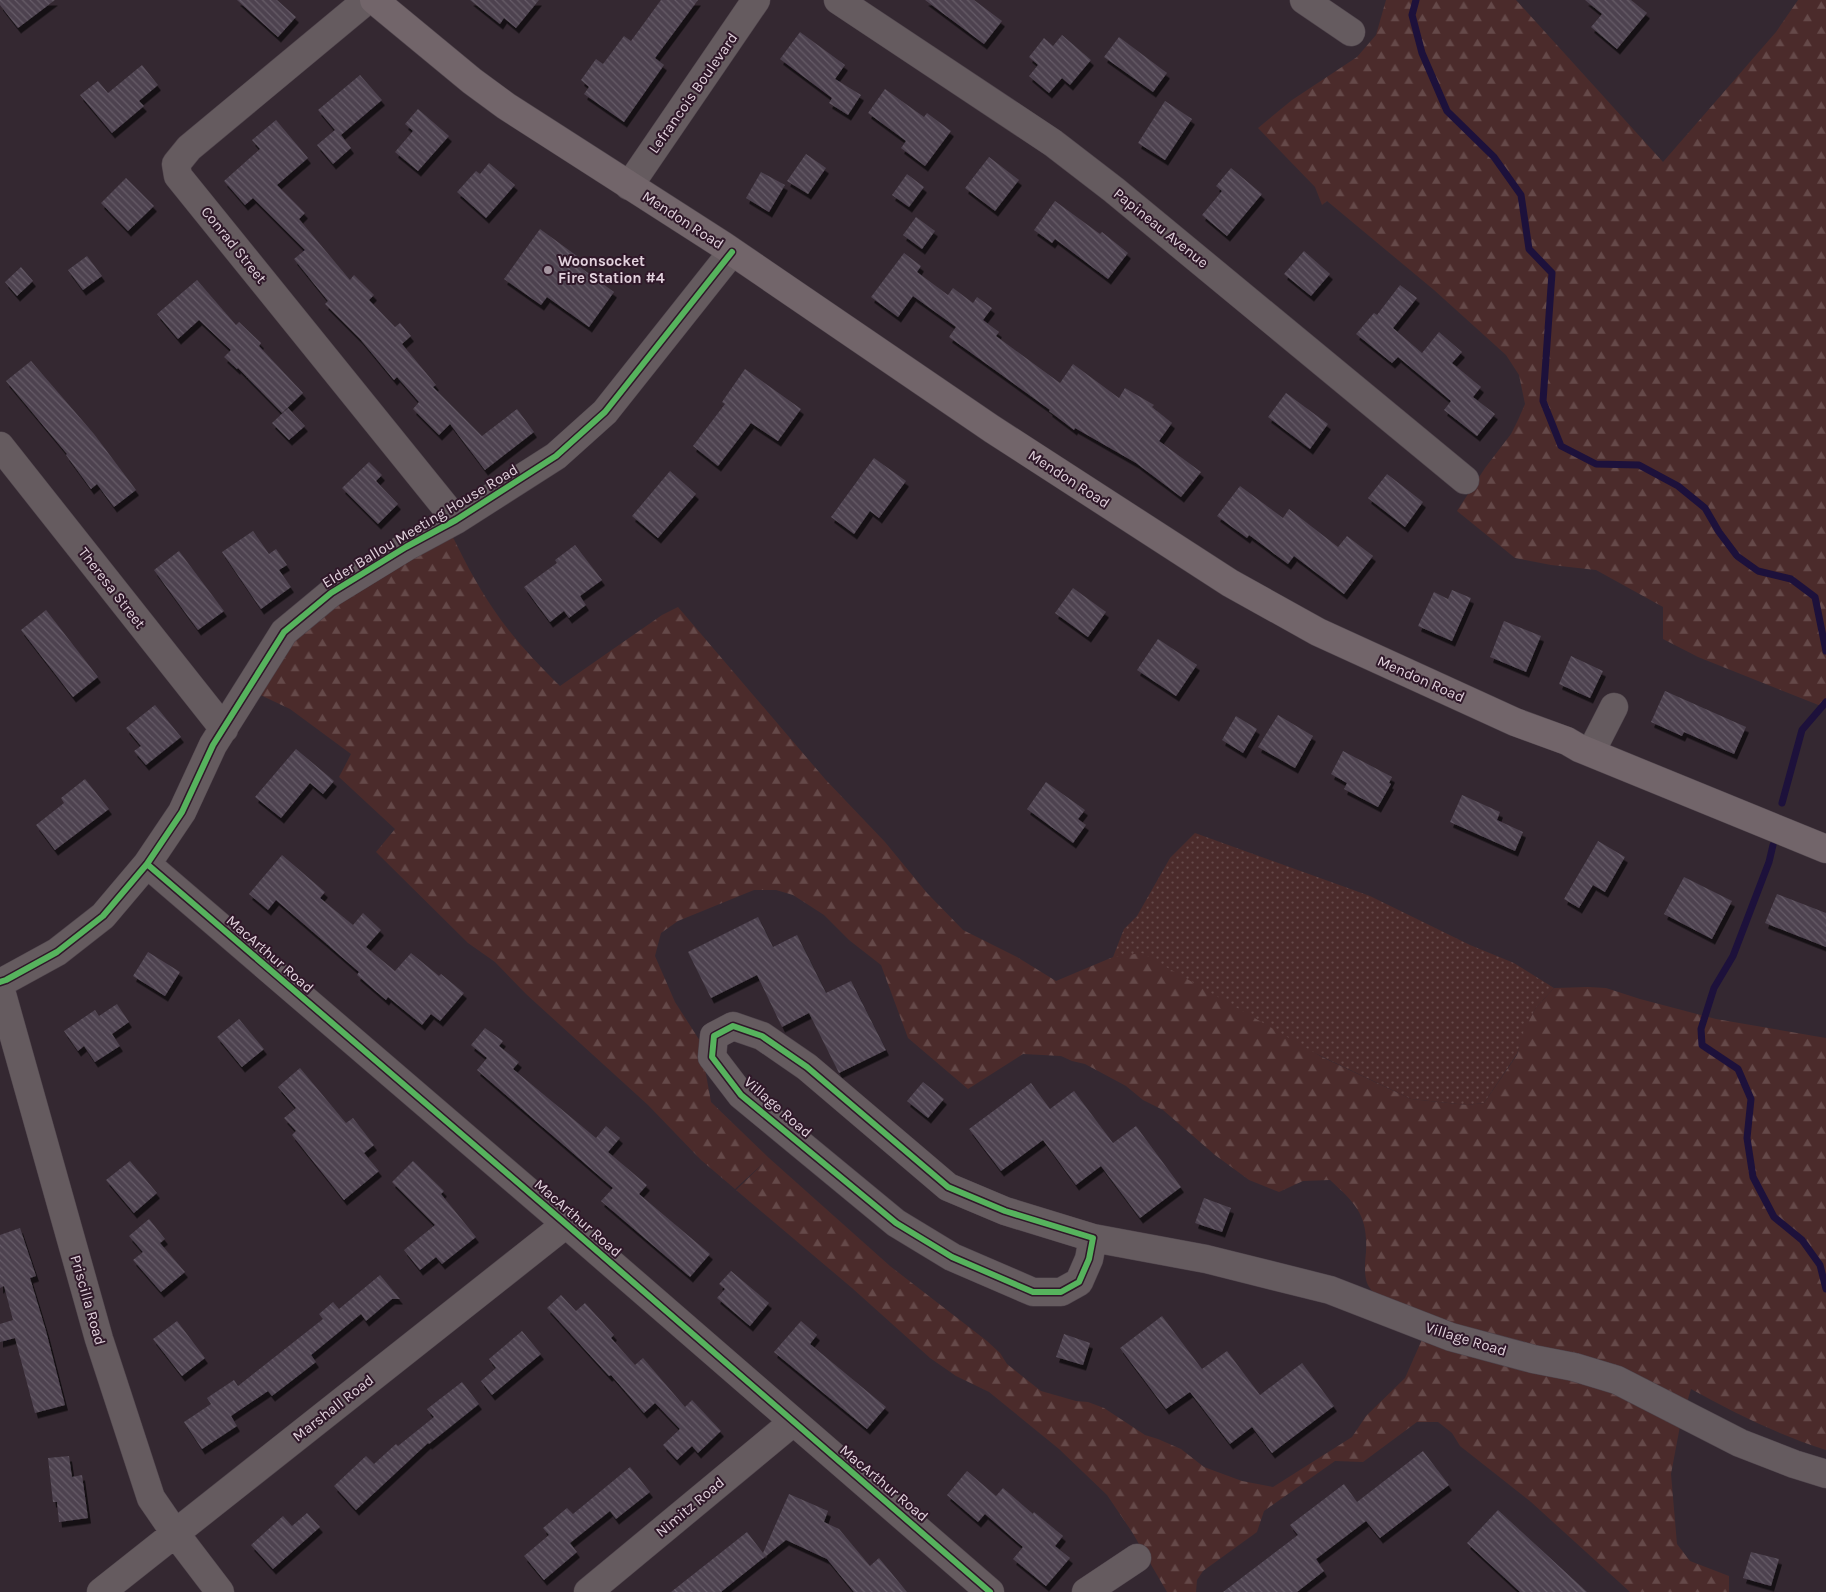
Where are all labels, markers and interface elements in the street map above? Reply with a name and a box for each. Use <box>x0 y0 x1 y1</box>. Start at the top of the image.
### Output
street label: Lefrancois Boulevard <box>645 29 741 157</box>
street label: Papineau Avenue <box>1110 184 1212 272</box>
street label: Mendon Road <box>639 187 727 253</box>
street label: Conrad Street <box>198 203 271 287</box>
place label: Woonsocket Fire Station #4 <box>558 252 665 287</box>
marker: Woonsocket Fire Station #4 <box>542 264 554 276</box>
street label: Mendon Road <box>1025 446 1113 512</box>
street label: Elder Ballou Meeting House Road <box>319 460 521 592</box>
street label: Theresa Street <box>75 544 150 633</box>
street label: Mendon Road <box>1375 652 1467 706</box>
street label: MacArthur Road <box>223 911 317 997</box>
street label: Village Road <box>740 1073 816 1141</box>
street label: MacArthur Road <box>531 1175 625 1261</box>
street label: Priscilla Road <box>67 1253 109 1347</box>
street label: Village Road <box>1423 1318 1509 1360</box>
street label: Marshall Road <box>289 1371 377 1445</box>
street label: MacArthur Road <box>836 1441 932 1525</box>
street label: Nimitz Road <box>652 1473 728 1541</box>

